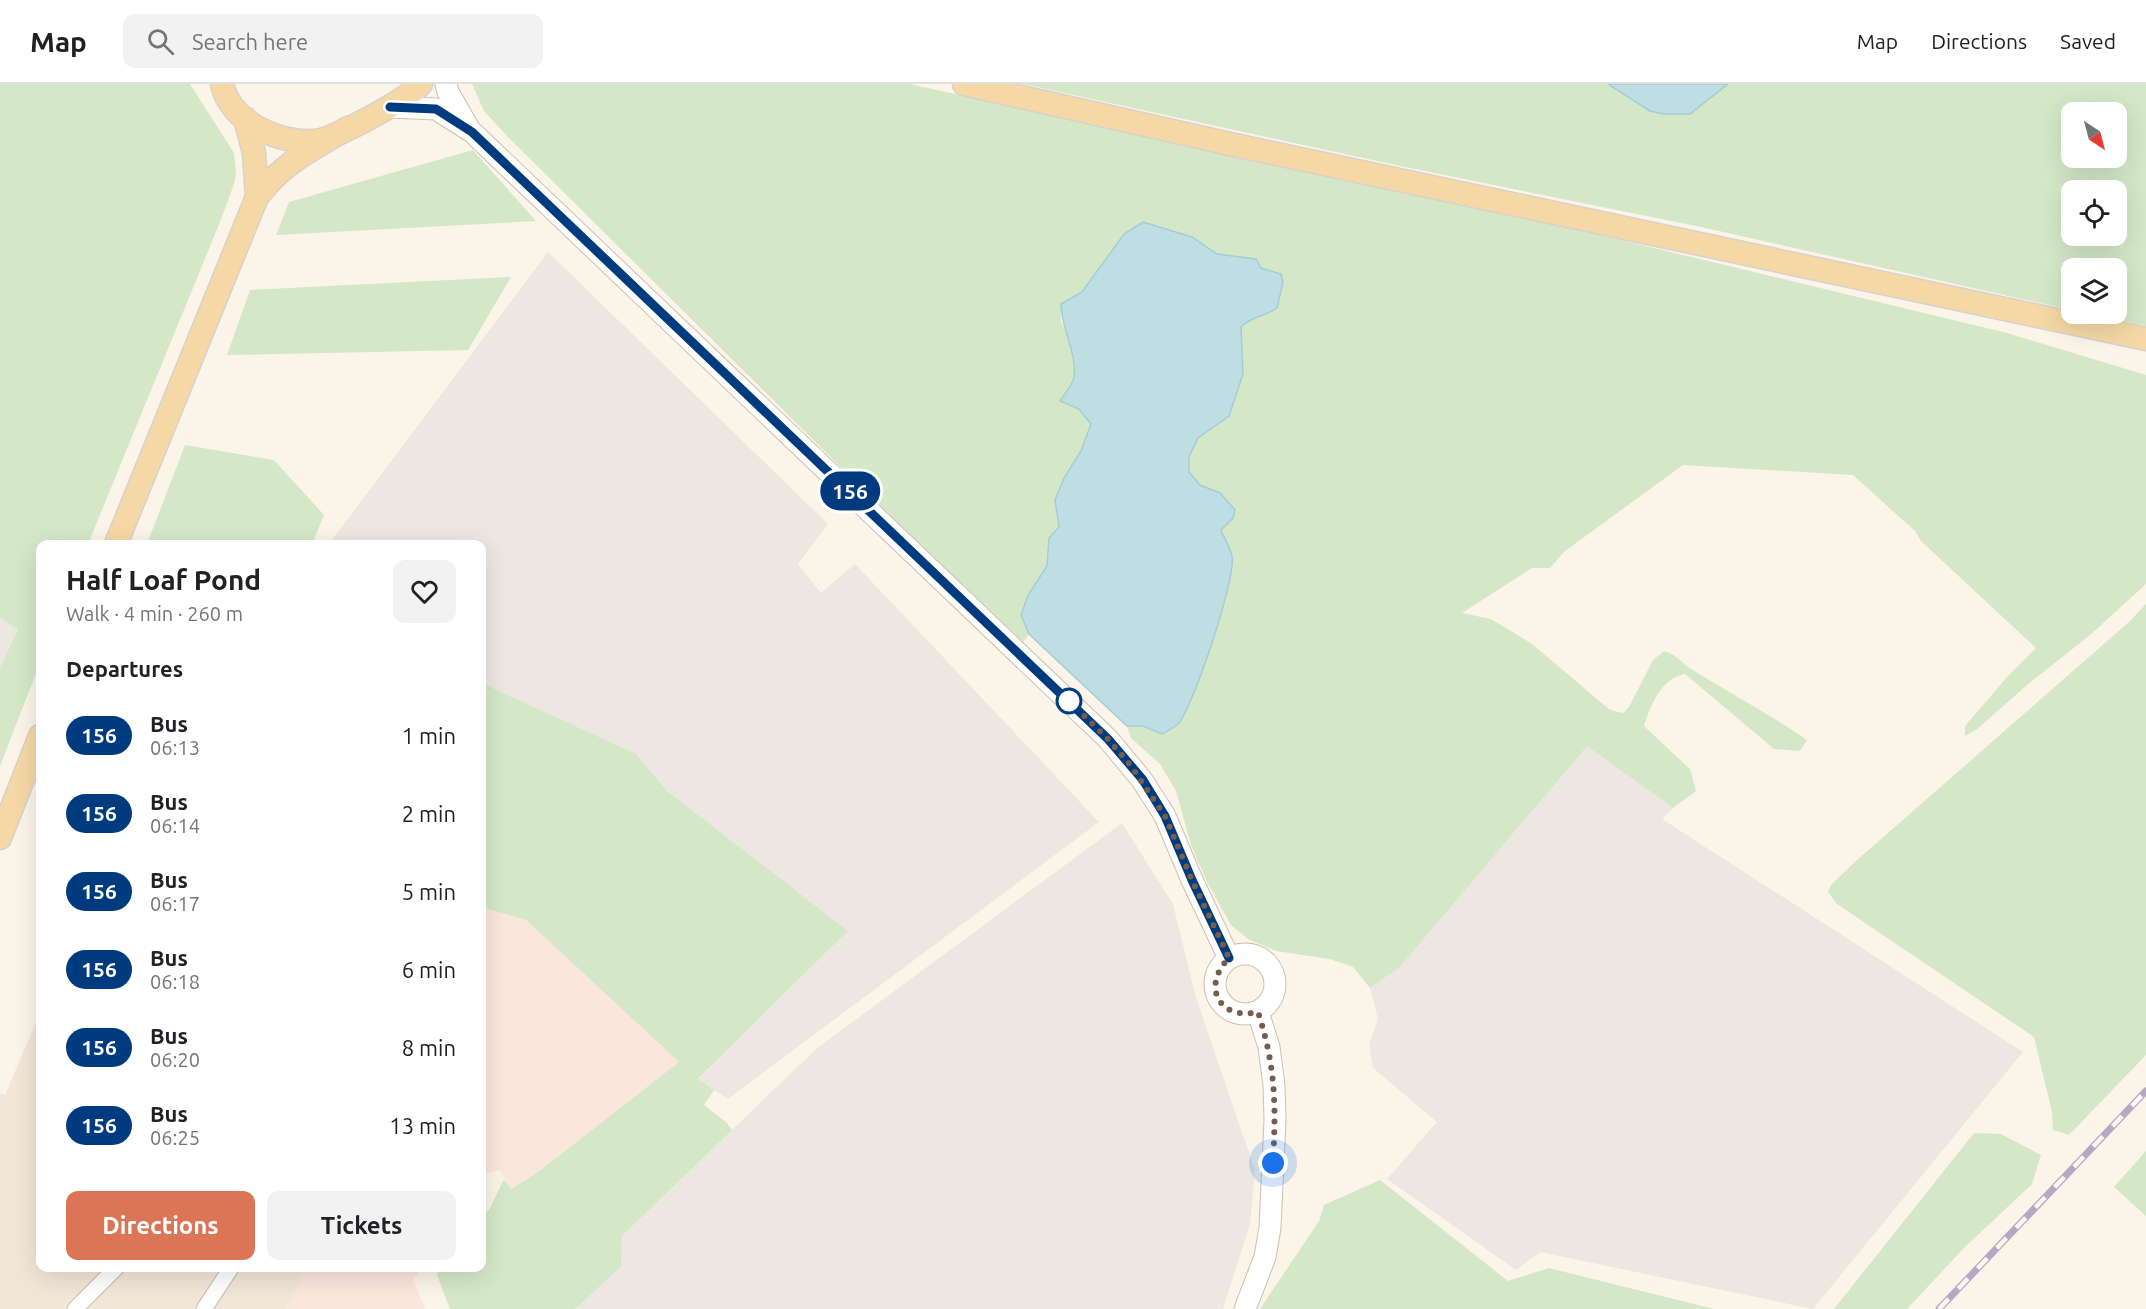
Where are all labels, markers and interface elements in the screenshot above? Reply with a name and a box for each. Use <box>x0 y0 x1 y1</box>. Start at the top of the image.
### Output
search box <box>123 14 543 68</box>
icon: search <box>144 25 177 58</box>
text: Map <box>30 26 87 57</box>
text: Search here <box>192 29 308 54</box>
text: Map <box>1857 29 1898 53</box>
text: Directions <box>1931 29 2027 53</box>
text: Saved <box>2060 29 2116 53</box>
north arrow <box>2061 102 2127 168</box>
map controls <box>2061 102 2127 324</box>
button: locate <box>2061 180 2127 246</box>
button: layers <box>2061 258 2127 324</box>
line badge: 156 <box>816 472 884 510</box>
text: 156 <box>832 479 868 503</box>
button: heart <box>393 560 456 623</box>
text: Half Loaf Pond <box>66 564 261 595</box>
text: Walk · 4 min · 260 m <box>66 602 243 625</box>
text: Departures <box>66 656 183 681</box>
unlabelled marker <box>1056 688 1082 714</box>
text: Bus <box>150 711 188 736</box>
text: 156 <box>81 723 117 747</box>
text: 1 min <box>402 723 456 748</box>
text: 06:13 <box>150 736 200 759</box>
text: Bus <box>150 789 188 814</box>
text: 156 <box>81 801 117 825</box>
text: 2 min <box>402 801 456 826</box>
text: 06:14 <box>150 814 200 837</box>
text: Bus <box>150 867 188 892</box>
text: 156 <box>81 879 117 903</box>
text: 5 min <box>402 879 456 904</box>
text: 06:17 <box>150 892 200 915</box>
text: Bus <box>150 945 188 970</box>
text: 156 <box>81 957 117 981</box>
text: 6 min <box>402 957 456 982</box>
text: 06:18 <box>150 970 200 993</box>
text: Bus <box>150 1023 188 1048</box>
text: 156 <box>81 1035 117 1059</box>
text: 8 min <box>402 1035 456 1060</box>
text: 06:20 <box>150 1048 200 1071</box>
text: Bus <box>150 1101 188 1126</box>
text: 156 <box>81 1113 117 1137</box>
text: 13 min <box>389 1113 456 1138</box>
text: 06:25 <box>150 1126 200 1149</box>
your location <box>1258 1148 1288 1178</box>
button: Directions <box>66 1191 255 1260</box>
button: Tickets <box>267 1191 456 1260</box>

